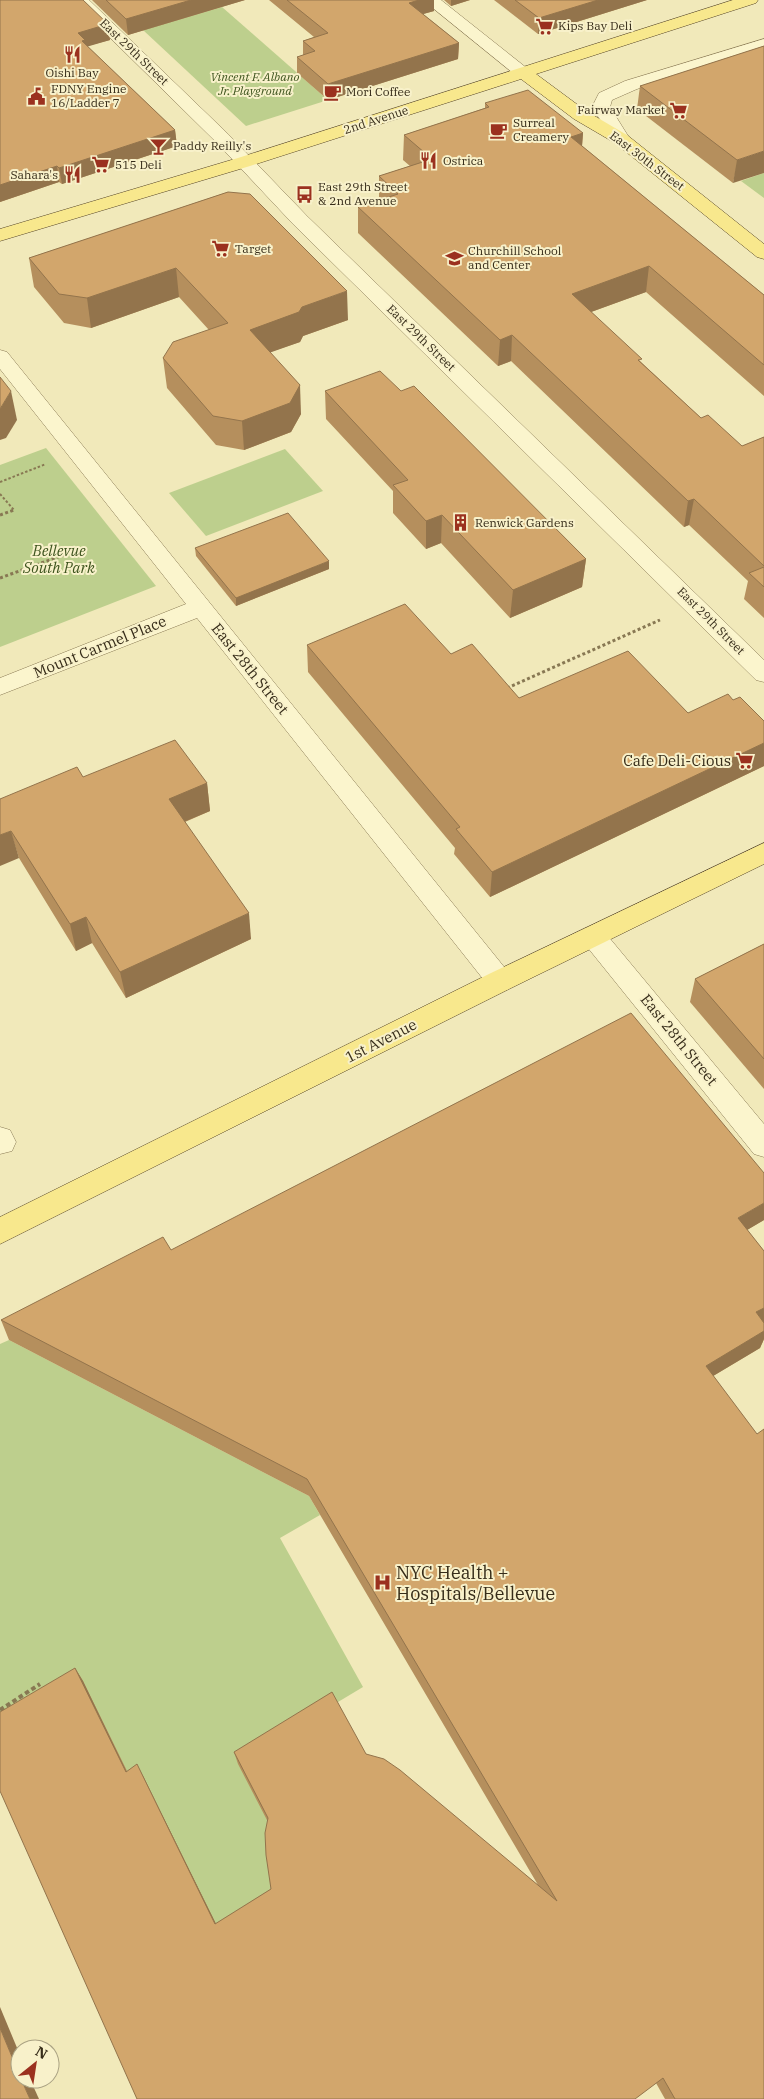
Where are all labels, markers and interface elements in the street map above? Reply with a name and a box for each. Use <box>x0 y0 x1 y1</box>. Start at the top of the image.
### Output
street label: East 29th Street <box>97 15 172 88</box>
supermarket icon: Kips Bay Deli <box>534 16 554 36</box>
place label: Kips Bay Deli <box>558 18 632 33</box>
restaurant icon: Oishi Bay <box>62 44 82 64</box>
place label: Oishi Bay <box>45 65 99 80</box>
park label: Vincent F. Albano Jr. Playground <box>210 69 300 98</box>
place label: FDNY Engine 16/Ladder 7 <box>51 81 126 110</box>
cafe icon: Mori Coffee <box>322 82 342 102</box>
place label: Mori Coffee <box>346 84 410 99</box>
public building icon: FDNY Engine 16/Ladder 7 <box>27 86 47 106</box>
supermarket icon: Fairway Market <box>669 100 689 120</box>
street label: 2nd Avenue <box>342 102 410 137</box>
place label: Fairway Market <box>577 102 665 117</box>
place label: Surreal Creamery <box>513 115 570 144</box>
cafe icon: Surreal Creamery <box>489 120 509 140</box>
street label: East 30th Street <box>607 128 688 194</box>
bar icon: Paddy Reilly's <box>149 136 169 156</box>
place label: Paddy Reilly's <box>173 138 251 153</box>
restaurant icon: Ostrica <box>419 151 439 171</box>
place label: Ostrica <box>443 153 484 168</box>
supermarket icon: 515 Deli <box>91 155 111 175</box>
place label: 515 Deli <box>115 157 162 172</box>
restaurant icon: Sahara's <box>62 165 82 185</box>
place label: Sahara's <box>10 167 58 182</box>
place label: East 29th Street & 2nd Avenue <box>318 179 408 208</box>
bus stop icon: East 29th Street & 2nd Avenue <box>294 184 314 204</box>
supermarket icon: Target <box>211 239 231 259</box>
place label: Target <box>235 241 271 256</box>
place label: Churchill School and Center <box>468 243 562 272</box>
school or university icon: Churchill School and Center <box>444 248 464 268</box>
street label: East 29th Street <box>384 301 459 374</box>
building icon: Renwick Gardens <box>451 513 471 533</box>
place label: Renwick Gardens <box>475 515 574 530</box>
park label: Bellevue South Park <box>22 541 95 577</box>
street label: East 29th Street <box>674 584 748 658</box>
street label: Mount Carmel Place <box>31 611 169 682</box>
street label: East 28th Street <box>208 619 293 718</box>
place label: Cafe Deli-Cious <box>623 751 731 770</box>
supermarket icon: Cafe Deli-Cious <box>735 751 755 771</box>
street label: East 28th Street <box>637 990 722 1089</box>
street label: 1st Avenue <box>342 1014 420 1067</box>
place label: NYC Health + Hospitals/Bellevue <box>396 1561 555 1605</box>
hospital icon: NYC Health + Hospitals/Bellevue <box>372 1573 392 1593</box>
north arrow <box>10 2039 60 2089</box>
text: N <box>32 2042 51 2063</box>

